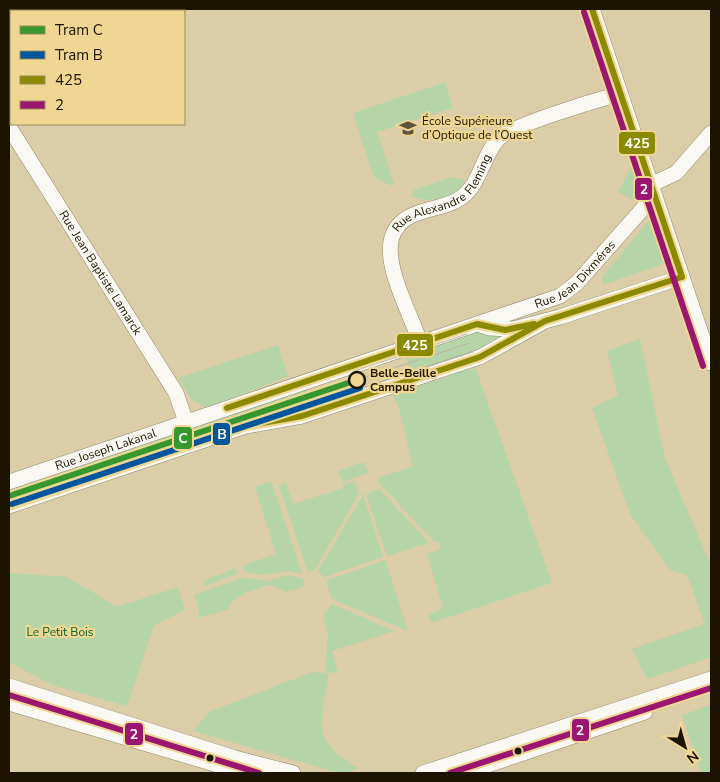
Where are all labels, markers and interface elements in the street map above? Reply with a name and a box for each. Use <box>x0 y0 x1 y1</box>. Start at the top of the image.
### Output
legend <box>10 10 185 125</box>
text: Tram C <box>55 20 103 40</box>
text: Tram B <box>55 45 103 65</box>
text: 425 <box>55 70 82 90</box>
text: 2 <box>55 95 64 115</box>
place label: École Supérieure d’Optique de l’Ouest <box>422 113 533 143</box>
school or university icon: École Supérieure d’Optique de l’Ouest <box>398 118 418 138</box>
line badge: 425 <box>618 131 656 155</box>
text: 425 <box>624 134 650 153</box>
street label: Rue Alexandre Fleming <box>388 151 495 235</box>
line badge: 2 <box>634 177 653 201</box>
text: 2 <box>640 180 648 199</box>
street label: Rue Jean Baptiste Lamarck <box>55 207 146 339</box>
street label: Rue Jean Dixméras <box>532 237 619 312</box>
line badge: 425 <box>396 333 434 357</box>
text: 425 <box>402 336 428 355</box>
place label: Belle-Beille Campus <box>370 365 437 395</box>
marker: Belle-Beille Campus <box>348 371 366 389</box>
line badge: B <box>212 422 231 446</box>
street label: Rue Joseph Lakanal <box>53 425 159 474</box>
text: B <box>217 425 227 444</box>
line badge: C <box>173 426 193 450</box>
text: C <box>178 429 188 448</box>
park label: Le Petit Bois <box>26 624 94 640</box>
line badge: 2 <box>571 718 590 742</box>
text: 2 <box>576 721 584 740</box>
line badge: 2 <box>124 722 144 746</box>
north arrow <box>660 722 710 772</box>
text: 2 <box>130 725 138 744</box>
unlabelled marker <box>513 746 523 756</box>
text: N <box>683 746 702 768</box>
unlabelled marker <box>205 753 215 763</box>

